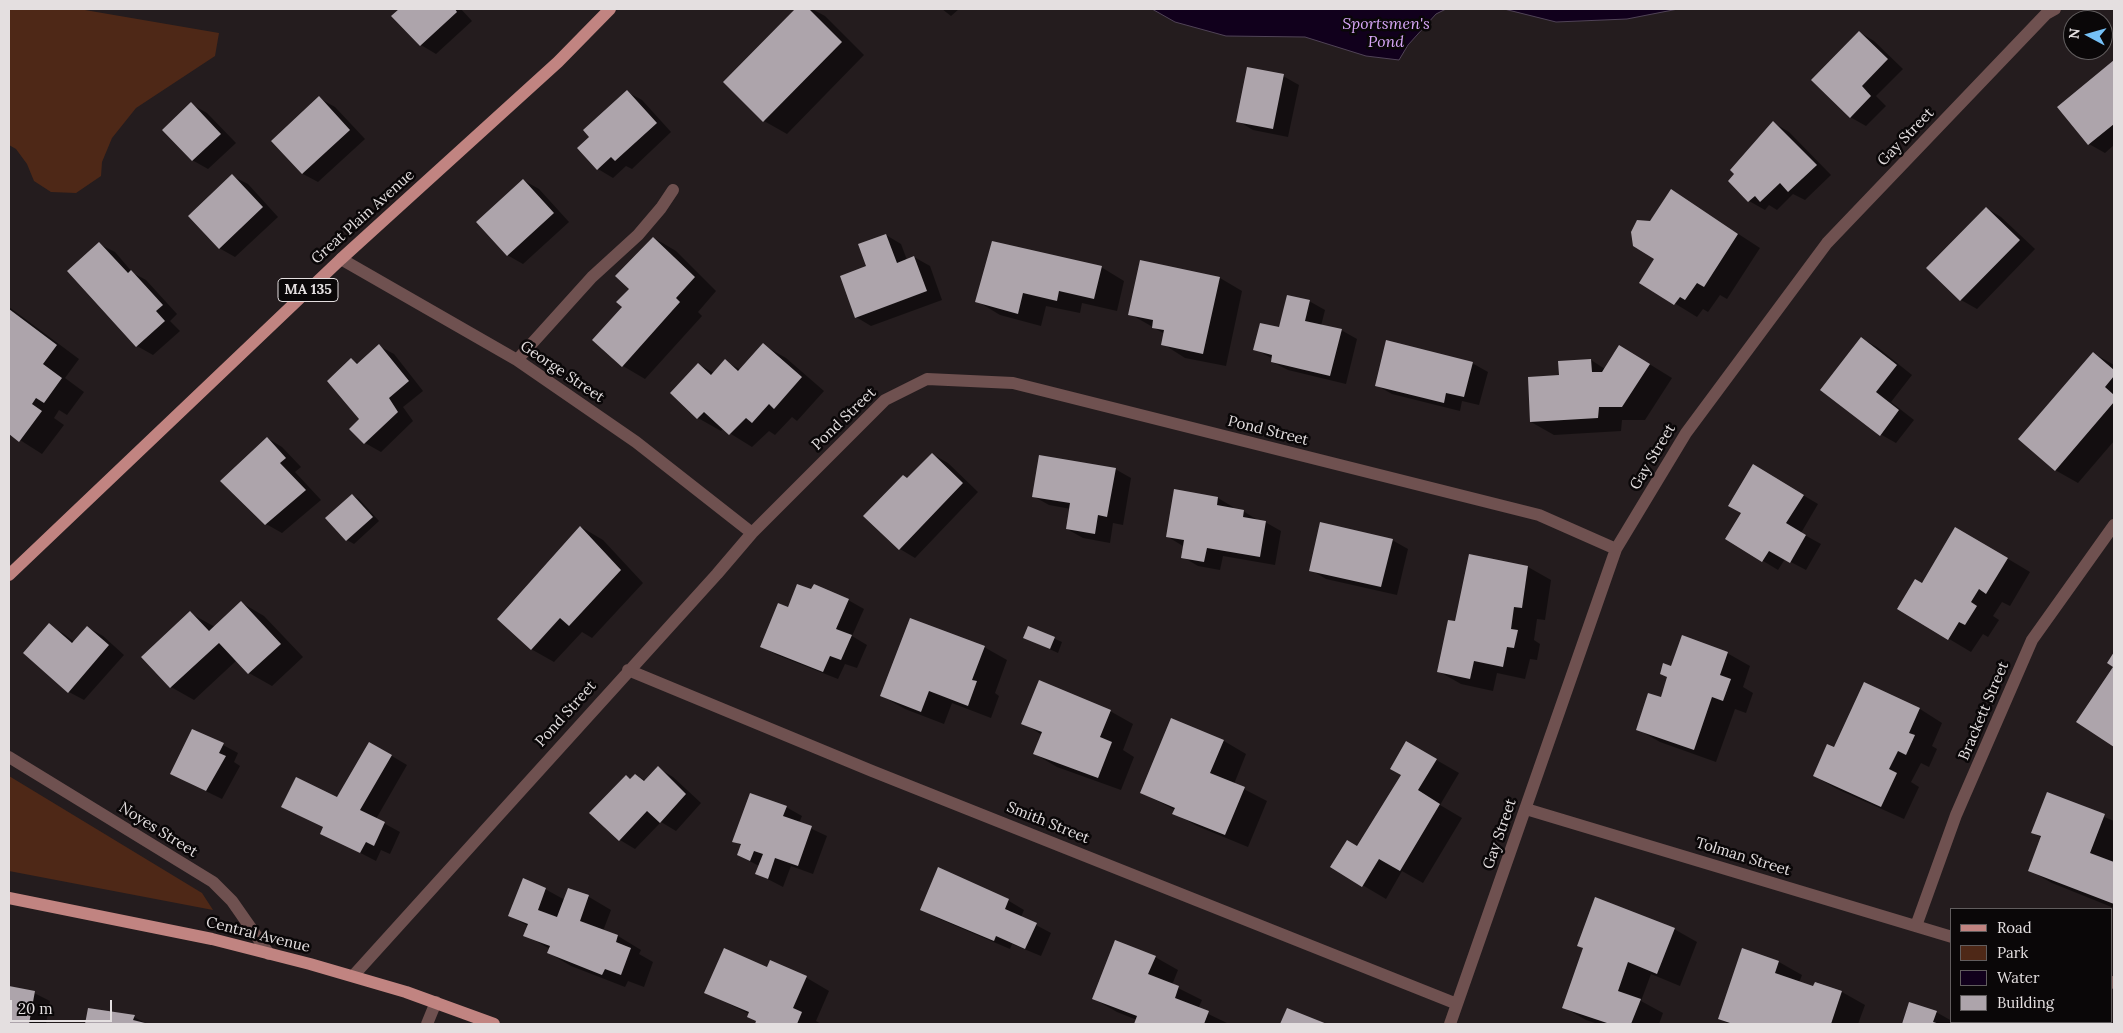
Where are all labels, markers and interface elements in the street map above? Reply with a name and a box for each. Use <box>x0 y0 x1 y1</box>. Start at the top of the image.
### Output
north arrow <box>2063 10 2113 60</box>
water label: Sportsmen's Pond <box>1342 14 1430 52</box>
text: N <box>2065 27 2084 40</box>
street label: Gay Street <box>1874 104 1938 170</box>
street label: Great Plain Avenue <box>308 166 418 268</box>
road number: MA 135 <box>278 278 338 302</box>
street label: George Street <box>517 337 607 407</box>
street label: Pond Street <box>808 384 880 454</box>
street label: Pond Street <box>1226 412 1310 450</box>
street label: Gay Street <box>1626 421 1680 493</box>
street label: Brackett Street <box>1955 659 2013 763</box>
street label: Pond Street <box>532 677 600 751</box>
street label: Gay Street <box>1480 796 1520 872</box>
street label: Smith Street <box>1004 798 1092 848</box>
street label: Noyes Street <box>115 799 201 861</box>
street label: Tolman Street <box>1693 834 1793 880</box>
legend <box>1950 908 2113 1023</box>
street label: Central Avenue <box>204 913 312 957</box>
text: Road <box>1997 918 2032 937</box>
text: Park <box>1997 943 2028 962</box>
text: Water <box>1997 968 2039 987</box>
scale bar <box>12 990 115 1022</box>
text: Building <box>1997 993 2054 1012</box>
text: 20 m <box>18 999 53 1018</box>

